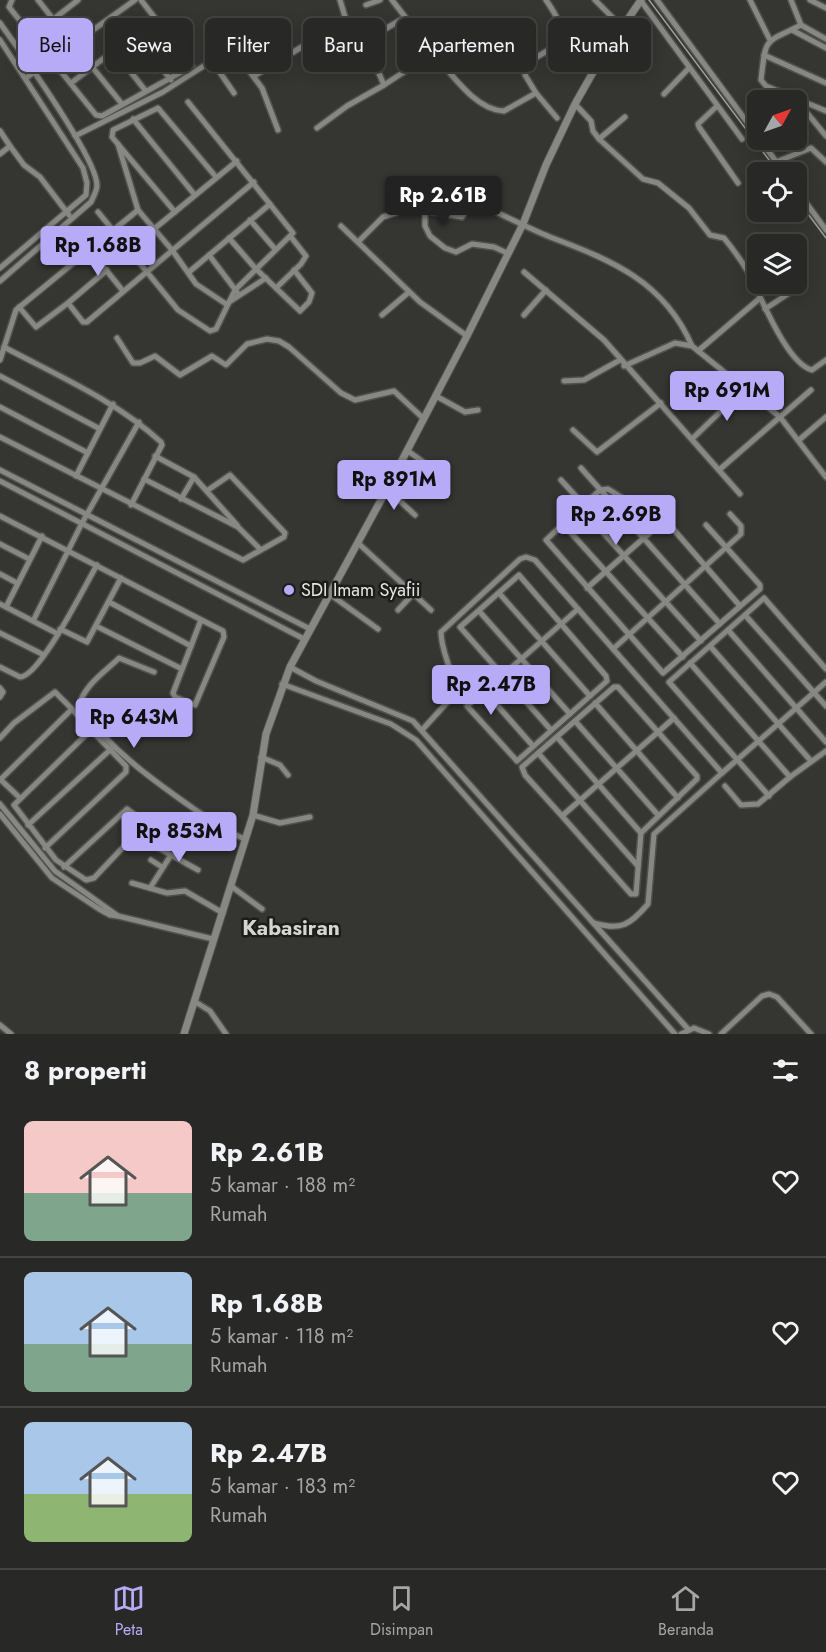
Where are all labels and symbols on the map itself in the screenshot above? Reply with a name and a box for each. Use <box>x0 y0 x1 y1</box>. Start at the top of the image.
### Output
north arrow <box>747 90 807 150</box>
pin: Rp 2.61B <box>381 176 505 227</box>
pin: Rp 1.68B <box>36 226 160 277</box>
pin: Rp 691M <box>672 371 782 422</box>
pin: Rp 891M <box>339 460 449 511</box>
pin: Rp 2.69B <box>554 495 678 546</box>
place label: SDI Imam Syafii <box>301 577 420 603</box>
marker: SDI Imam Syafii <box>282 583 296 597</box>
pin: Rp 2.47B <box>429 665 553 716</box>
pin: Rp 643M <box>79 698 189 749</box>
pin: Rp 853M <box>124 812 234 863</box>
district label: Kabasiran <box>242 913 340 943</box>

